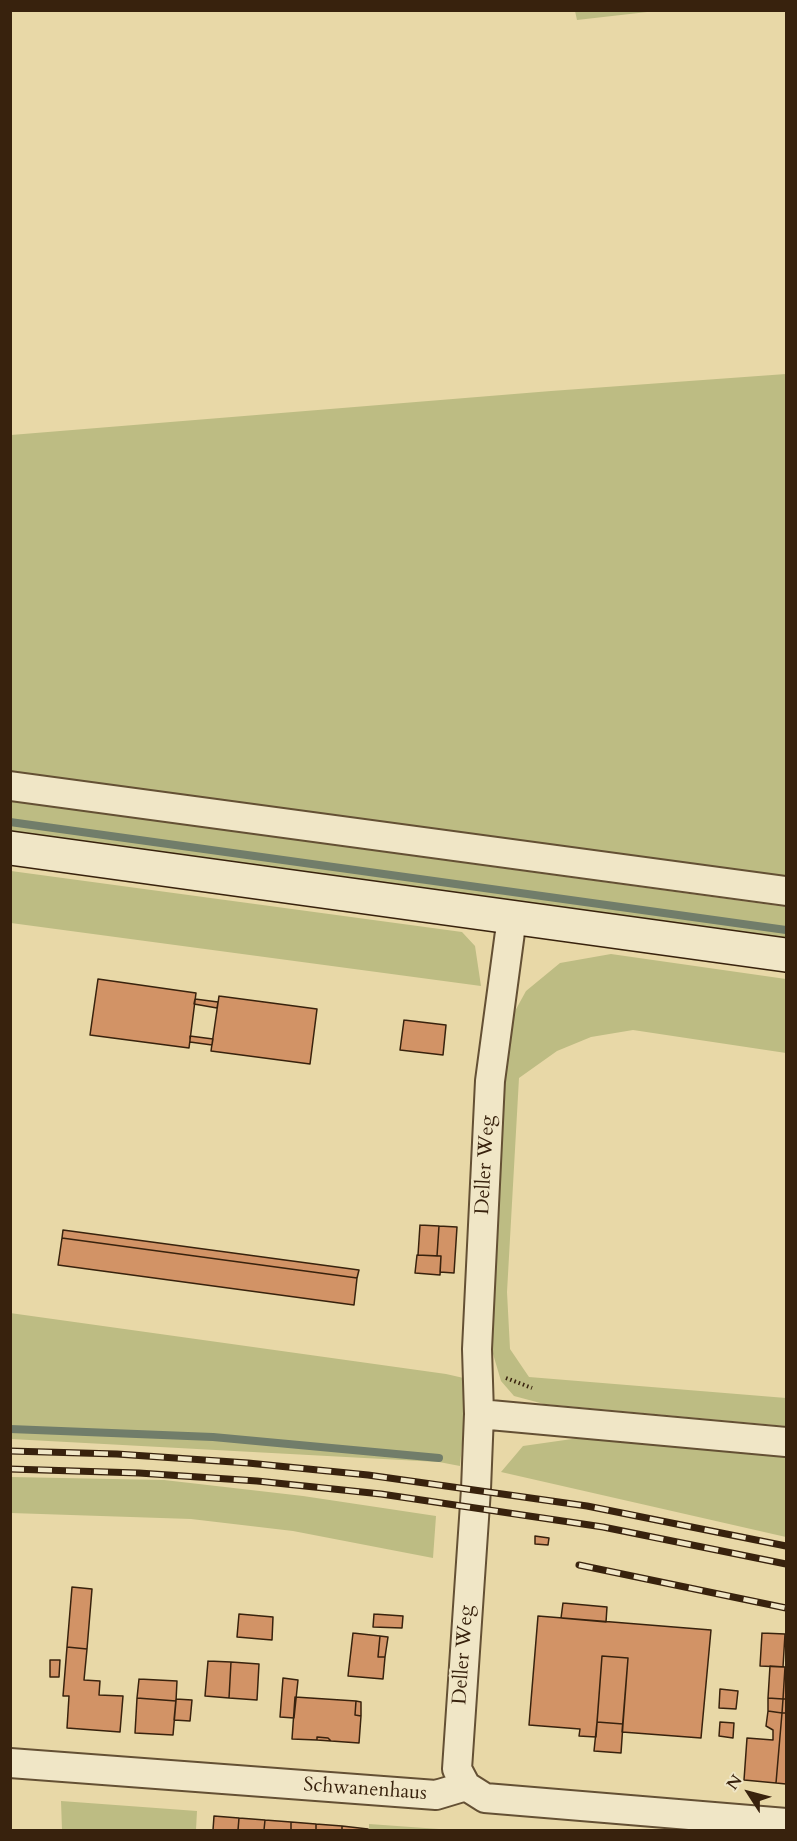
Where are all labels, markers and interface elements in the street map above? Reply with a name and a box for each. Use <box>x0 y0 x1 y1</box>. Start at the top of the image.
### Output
street label: Deller Weg <box>471 1115 501 1215</box>
street label: Deller Weg <box>449 1604 479 1706</box>
north arrow <box>719 1763 779 1823</box>
text: N <box>721 1770 747 1795</box>
street label: Schwanenhaus <box>302 1774 428 1806</box>

